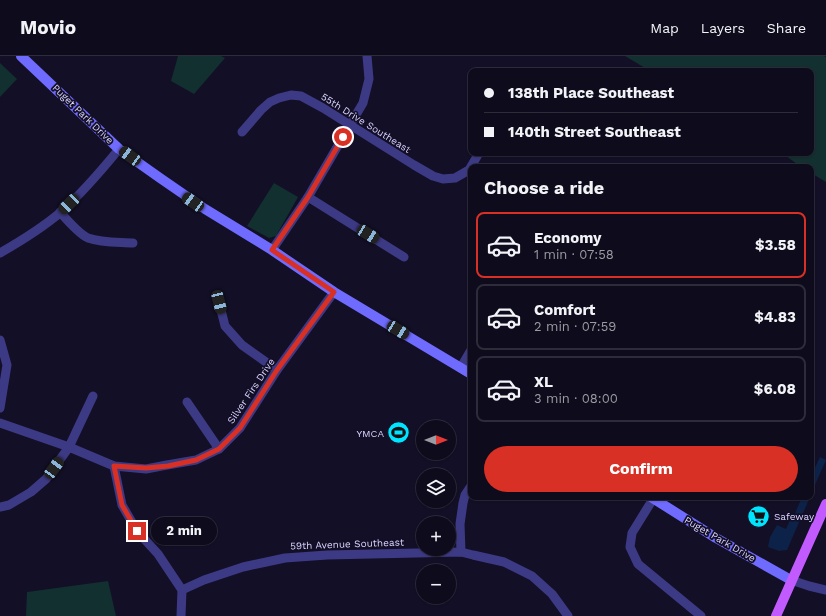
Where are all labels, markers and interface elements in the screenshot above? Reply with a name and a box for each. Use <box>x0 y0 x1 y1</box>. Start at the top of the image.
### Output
text: Movio <box>20 16 76 39</box>
text: Map <box>650 20 679 36</box>
text: Layers <box>701 20 745 36</box>
text: Share <box>767 20 806 36</box>
street label: Puget Park Drive <box>50 82 116 146</box>
text: 138th Place Southeast <box>508 84 674 102</box>
street label: 55th Drive Southeast <box>319 91 414 156</box>
text: 140th Street Southeast <box>508 123 681 141</box>
route start <box>334 128 352 146</box>
car <box>117 144 143 168</box>
text: Choose a ride <box>484 177 604 198</box>
car <box>180 190 206 214</box>
car <box>56 191 82 217</box>
car <box>355 223 381 245</box>
icon: car <box>486 227 522 263</box>
text: Economy <box>534 229 601 247</box>
text: $3.58 <box>755 236 796 254</box>
text: 1 min · 07:58 <box>534 247 614 262</box>
car <box>210 289 228 315</box>
icon: car <box>486 299 522 335</box>
text: Comfort <box>534 301 595 319</box>
text: $4.83 <box>754 308 796 326</box>
car <box>385 319 411 341</box>
text: 2 min · 07:59 <box>534 319 616 334</box>
street label: Silver Firs Drive <box>225 356 277 426</box>
icon: car <box>486 371 522 407</box>
text: XL <box>534 373 553 391</box>
text: $6.08 <box>754 380 796 398</box>
text: 3 min · 08:00 <box>534 391 618 406</box>
sports icon: YMCA <box>386 420 412 446</box>
north arrow <box>416 420 456 460</box>
map controls <box>416 420 456 604</box>
place label: YMCA <box>356 428 384 439</box>
button: Confirm <box>484 446 798 492</box>
car <box>42 455 66 481</box>
button: layers <box>416 468 456 508</box>
supermarket icon: Safeway <box>745 503 771 529</box>
place label: Safeway <box>774 511 815 522</box>
street label: Puget Park Drive <box>682 514 758 564</box>
button: + <box>416 516 456 556</box>
callout: 2 min <box>151 517 217 545</box>
route end <box>128 522 146 540</box>
text: 2 min <box>166 523 202 538</box>
street label: 59th Avenue Southeast <box>290 536 405 551</box>
button: − <box>416 564 456 604</box>

